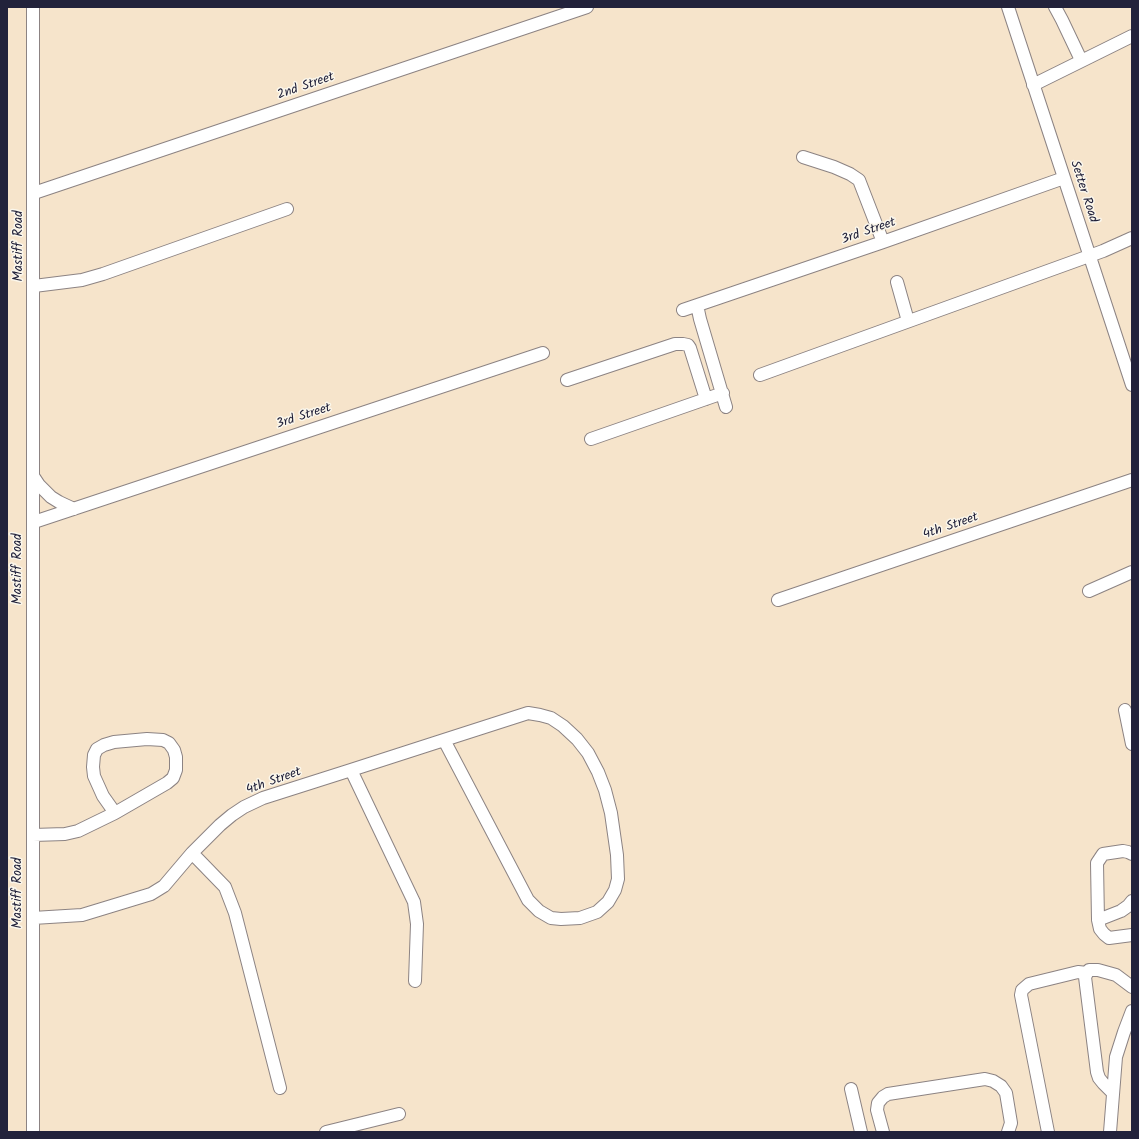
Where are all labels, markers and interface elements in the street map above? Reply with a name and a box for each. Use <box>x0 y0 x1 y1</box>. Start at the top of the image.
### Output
street label: 2nd Street <box>275 70 337 104</box>
street label: Setter Road <box>1066 159 1100 225</box>
street label: Mastiff Road <box>12 210 28 282</box>
street label: 3rd Street <box>840 215 898 249</box>
street label: 3rd Street <box>275 401 333 433</box>
street label: 4th Street <box>921 510 981 544</box>
street label: Mastiff Road <box>11 533 27 605</box>
street label: 4th Street <box>244 765 304 799</box>
street label: Mastiff Road <box>11 857 27 929</box>

